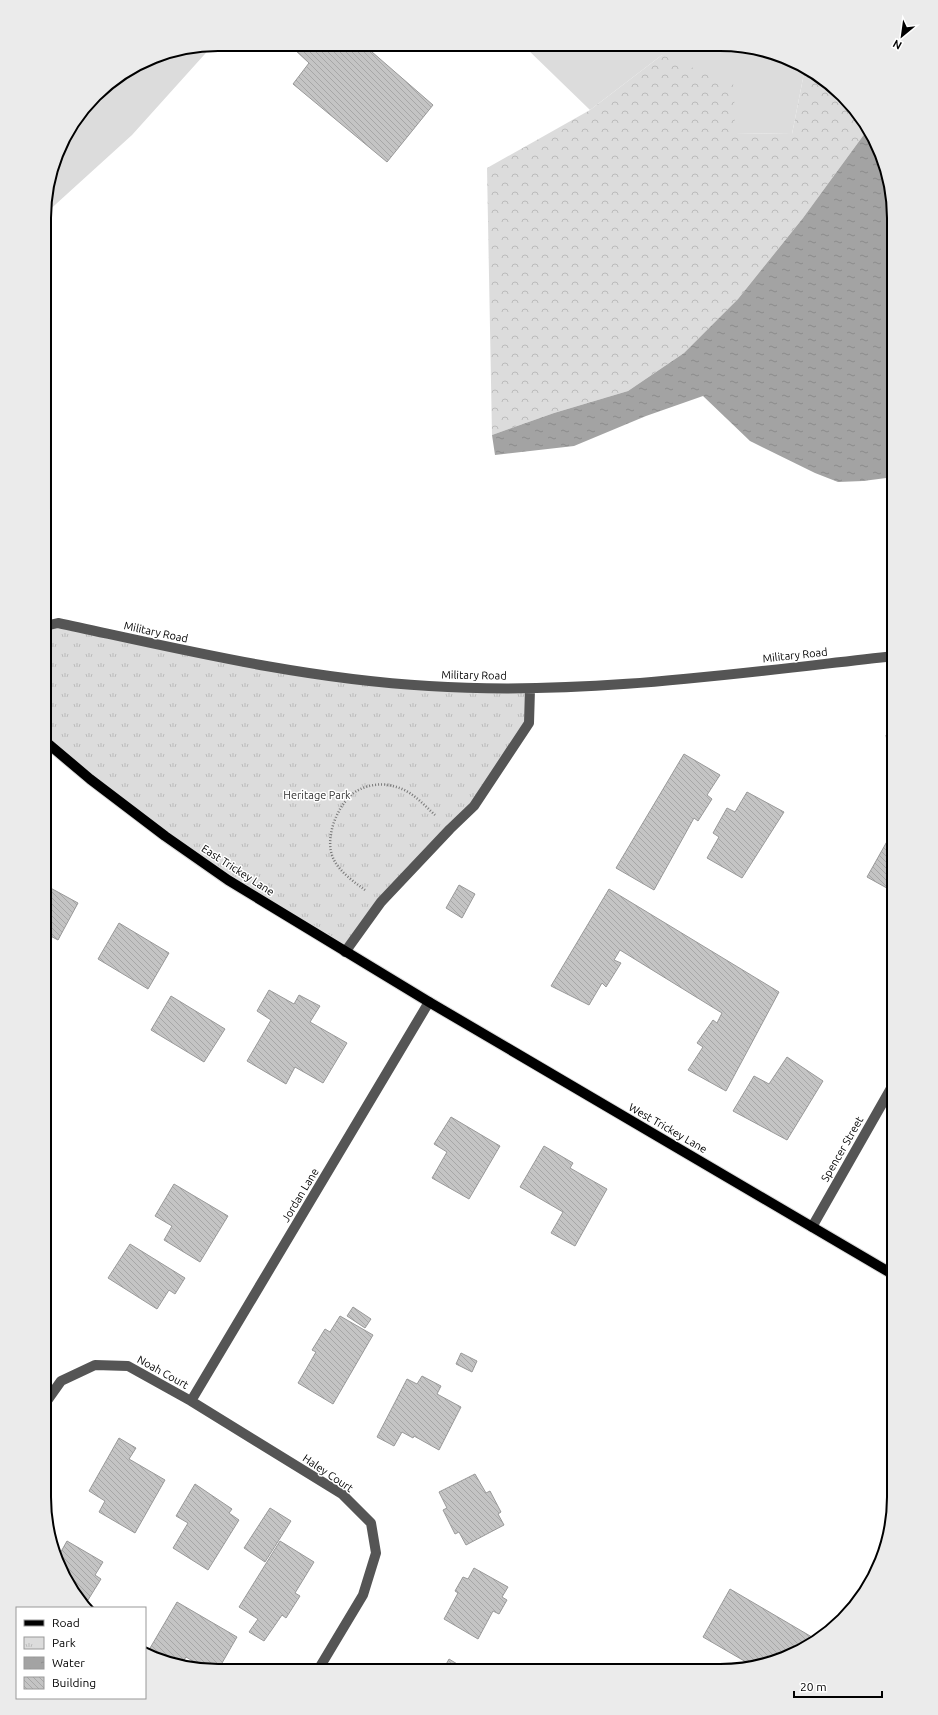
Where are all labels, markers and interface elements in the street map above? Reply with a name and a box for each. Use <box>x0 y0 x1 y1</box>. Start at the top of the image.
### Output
north arrow <box>882 16 922 56</box>
text: N <box>891 38 904 52</box>
street label: Military Road <box>123 619 189 645</box>
street label: Military Road <box>762 646 828 664</box>
street label: Military Road <box>441 668 507 682</box>
park label: Heritage Park <box>283 789 351 801</box>
street label: East Trickey Lane <box>200 842 276 898</box>
street label: West Trickey Lane <box>627 1101 709 1155</box>
street label: Spencer Street <box>819 1114 866 1184</box>
street label: Jordan Lane <box>279 1166 321 1224</box>
street label: Noah Court <box>135 1353 191 1391</box>
street label: Haley Court <box>301 1452 356 1495</box>
legend <box>16 1607 146 1699</box>
text: Road <box>52 1616 80 1629</box>
text: Park <box>52 1636 76 1649</box>
text: Water <box>52 1656 85 1669</box>
scale bar <box>794 1673 882 1699</box>
text: Building <box>52 1676 96 1689</box>
text: 20 m <box>800 1680 827 1693</box>

